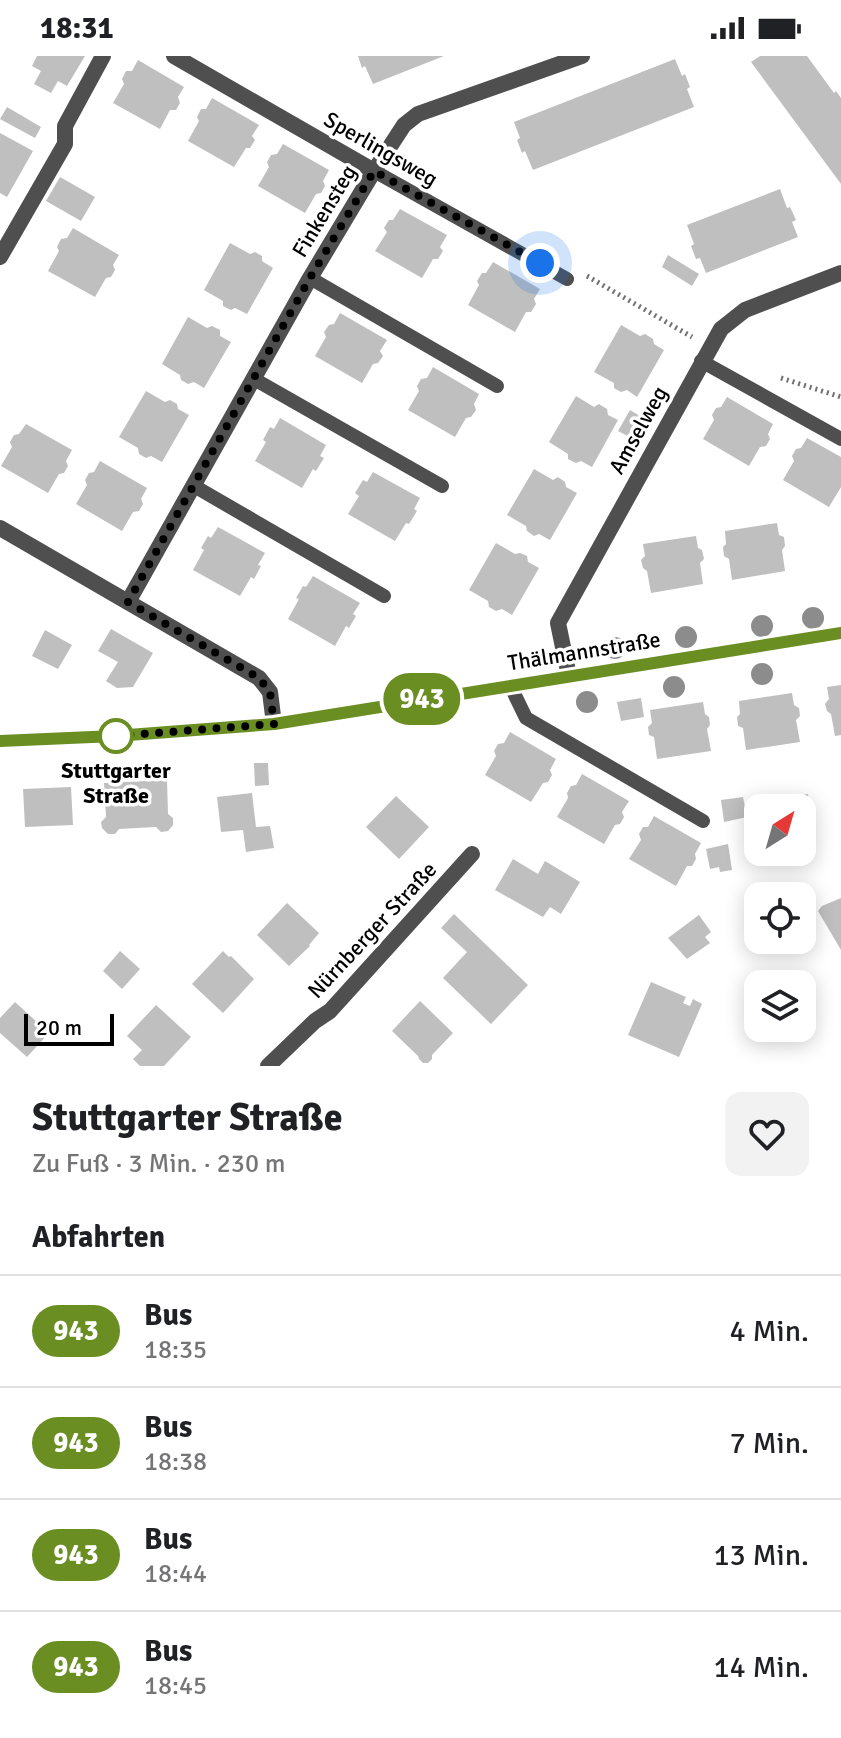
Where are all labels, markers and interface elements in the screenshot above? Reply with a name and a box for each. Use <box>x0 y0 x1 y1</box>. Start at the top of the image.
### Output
text: 18:31 <box>40 10 114 47</box>
street label: Sperlingsweg <box>319 106 443 192</box>
street label: Finkensteg <box>286 160 362 262</box>
your location <box>520 243 560 283</box>
street label: Amselweg <box>603 381 673 479</box>
street label: Thälmannstraße <box>506 626 662 676</box>
line badge: 943 <box>376 673 468 725</box>
text: 943 <box>399 682 445 716</box>
marker: Stuttgarter Straße <box>99 719 133 753</box>
place label: Stuttgarter Straße <box>61 757 171 809</box>
north arrow <box>744 794 816 866</box>
map controls <box>744 794 816 1042</box>
street label: Nürnberger Straße <box>302 856 442 1004</box>
button: locate <box>744 882 816 954</box>
button: layers <box>744 970 816 1042</box>
scale bar <box>24 1010 114 1046</box>
text: 20 m <box>36 1014 82 1041</box>
button: heart <box>725 1092 809 1176</box>
text: Stuttgarter Straße <box>32 1094 343 1141</box>
text: Zu Fuß · 3 Min. · 230 m <box>32 1148 285 1180</box>
text: Abfahrten <box>32 1219 165 1256</box>
text: Bus <box>144 1297 192 1334</box>
text: 4 Min. <box>730 1313 809 1350</box>
text: 943 <box>53 1314 99 1348</box>
text: 18:35 <box>144 1334 207 1366</box>
text: Bus <box>144 1409 192 1446</box>
text: 7 Min. <box>730 1425 809 1462</box>
text: 943 <box>53 1426 99 1460</box>
text: 18:38 <box>144 1446 207 1478</box>
text: Bus <box>144 1521 192 1558</box>
text: 13 Min. <box>713 1537 809 1574</box>
text: 943 <box>53 1538 99 1572</box>
text: 18:44 <box>144 1558 207 1590</box>
text: Bus <box>144 1633 192 1670</box>
text: 14 Min. <box>713 1649 809 1686</box>
text: 943 <box>53 1650 99 1684</box>
text: 18:45 <box>144 1670 207 1702</box>

